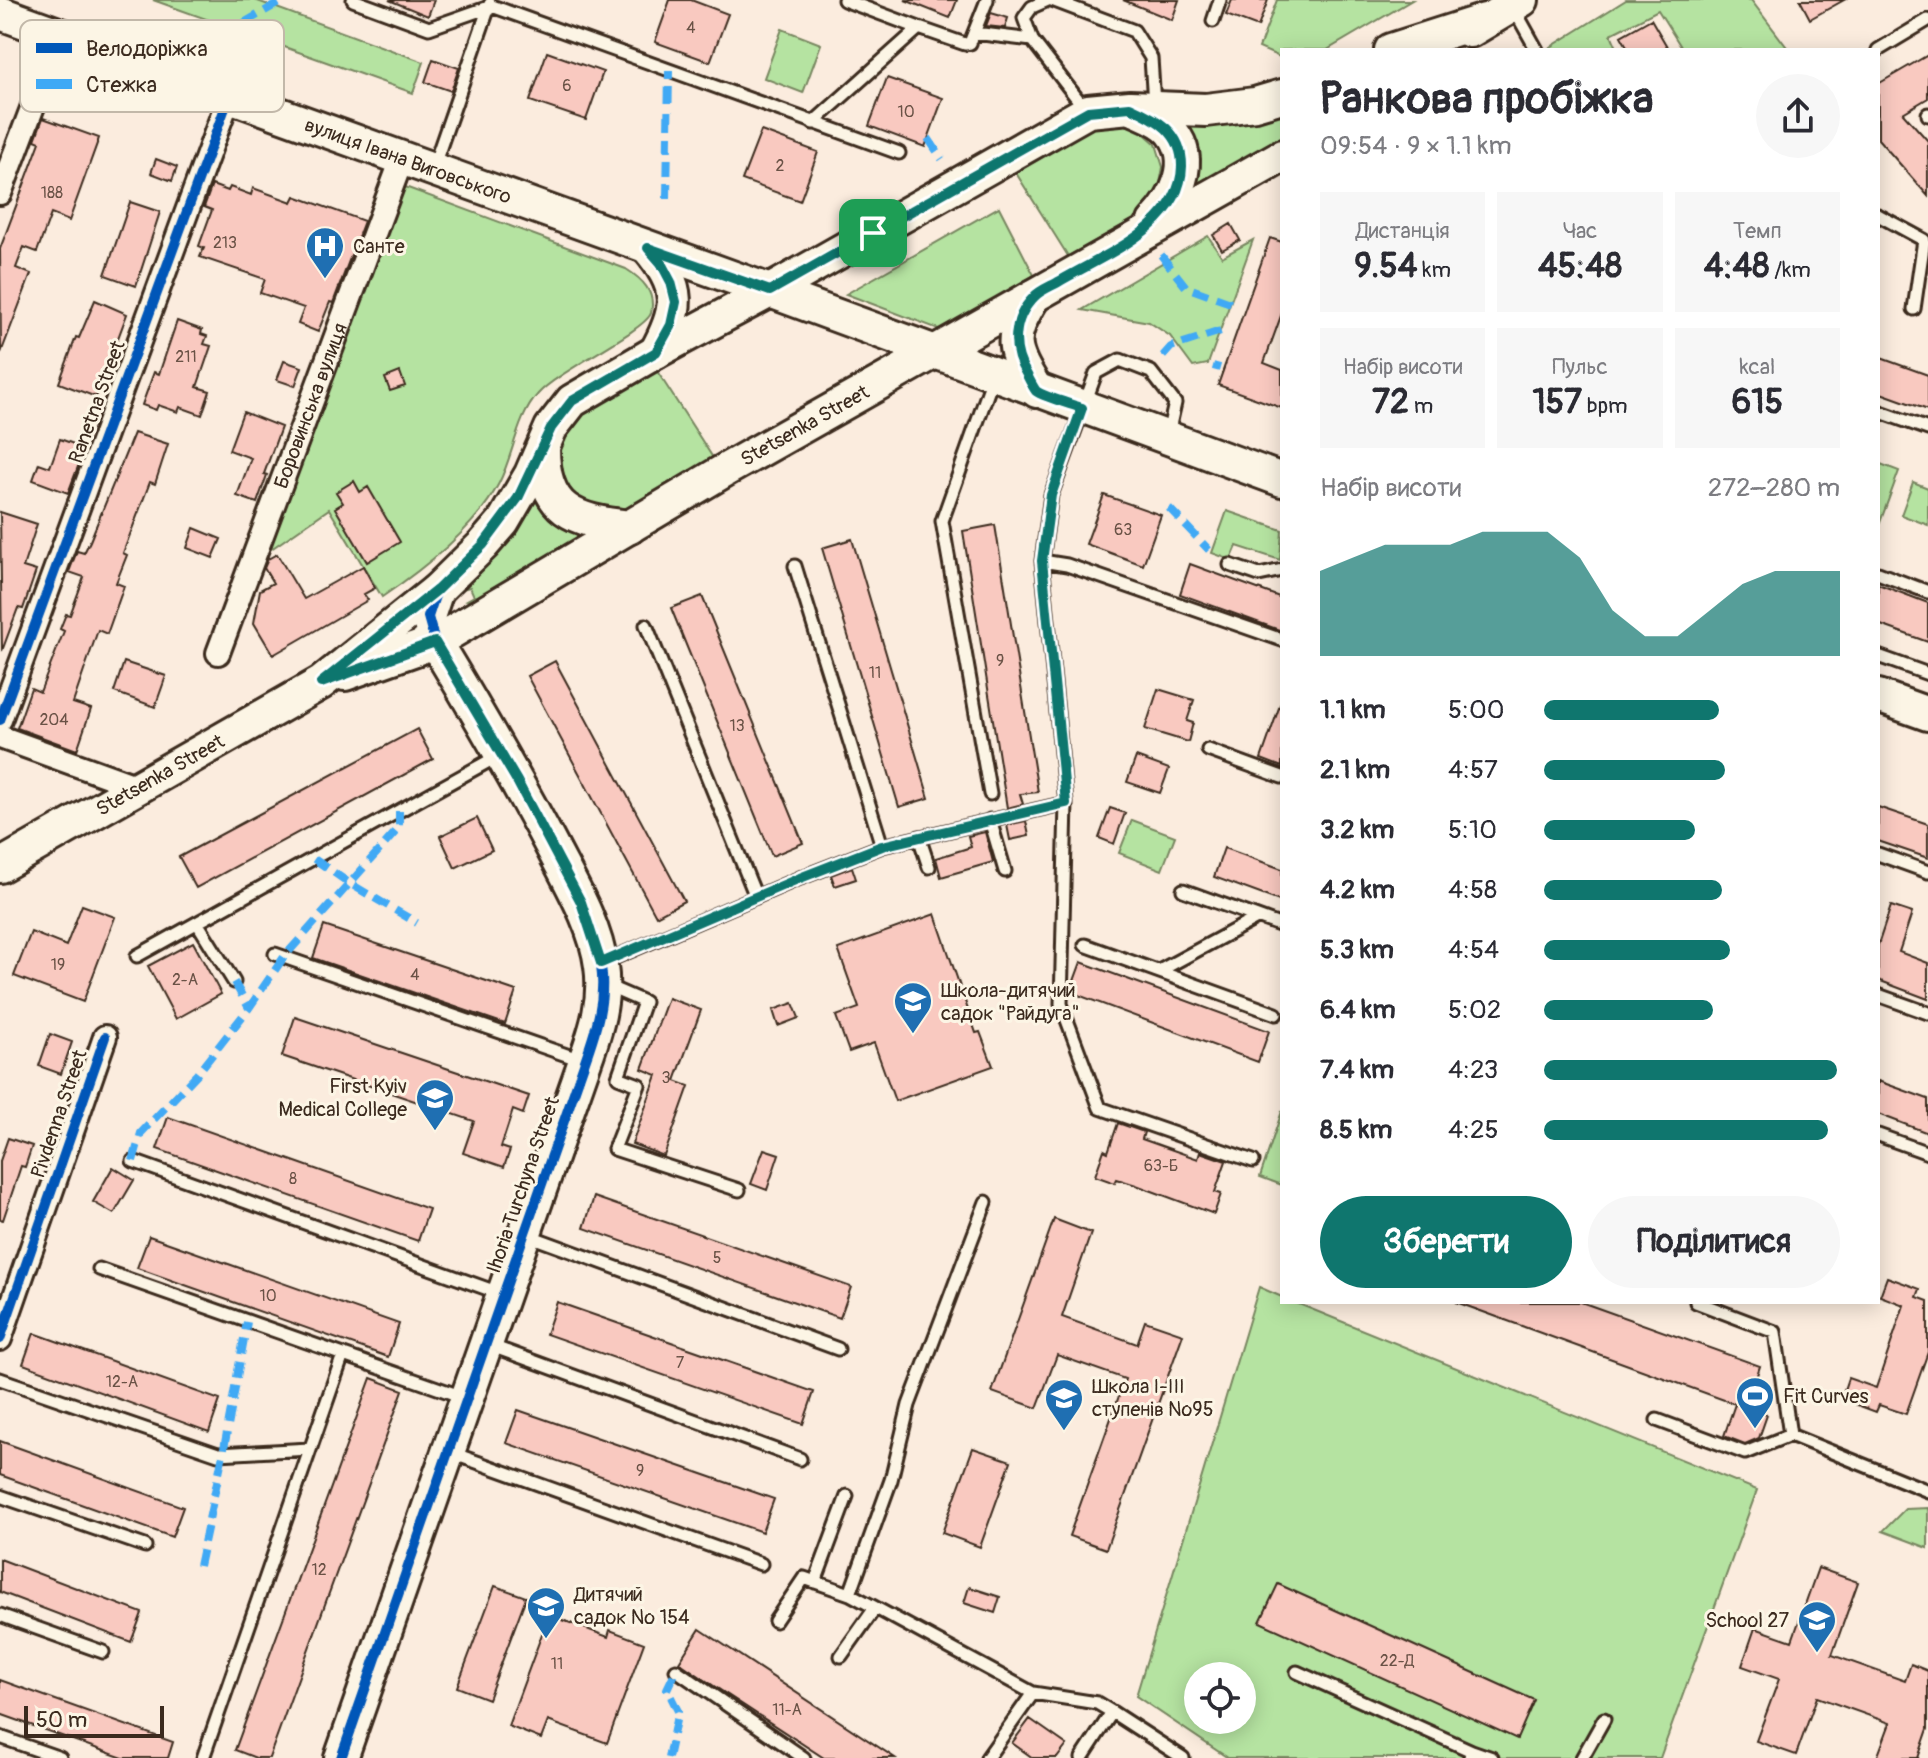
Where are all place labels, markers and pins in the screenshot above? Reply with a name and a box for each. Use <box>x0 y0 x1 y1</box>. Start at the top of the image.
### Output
pin <box>839 199 907 267</box>
hospital icon: Санте <box>304 225 346 280</box>
place label: Санте <box>353 234 405 259</box>
place label: Школа-дитячий садок "Райдуга" <box>941 978 1080 1026</box>
school or university icon: Школа-дитячий садок "Райдуга" <box>892 980 934 1035</box>
place label: First Kyiv Medical College <box>278 1074 407 1122</box>
school or university icon: First Kyiv Medical College <box>414 1077 456 1132</box>
place label: Школа І-ІІІ ступенів №95 <box>1092 1374 1213 1422</box>
sports icon: Fit Curves <box>1734 1375 1776 1430</box>
school or university icon: Школа І-ІІІ ступенів №95 <box>1043 1377 1085 1432</box>
place label: Fit Curves <box>1783 1384 1868 1409</box>
place label: Дитячий садок № 154 <box>573 1582 690 1630</box>
school or university icon: Дитячий садок № 154 <box>525 1585 567 1640</box>
school or university icon: School 27 <box>1796 1599 1838 1654</box>
place label: School 27 <box>1705 1608 1789 1633</box>

